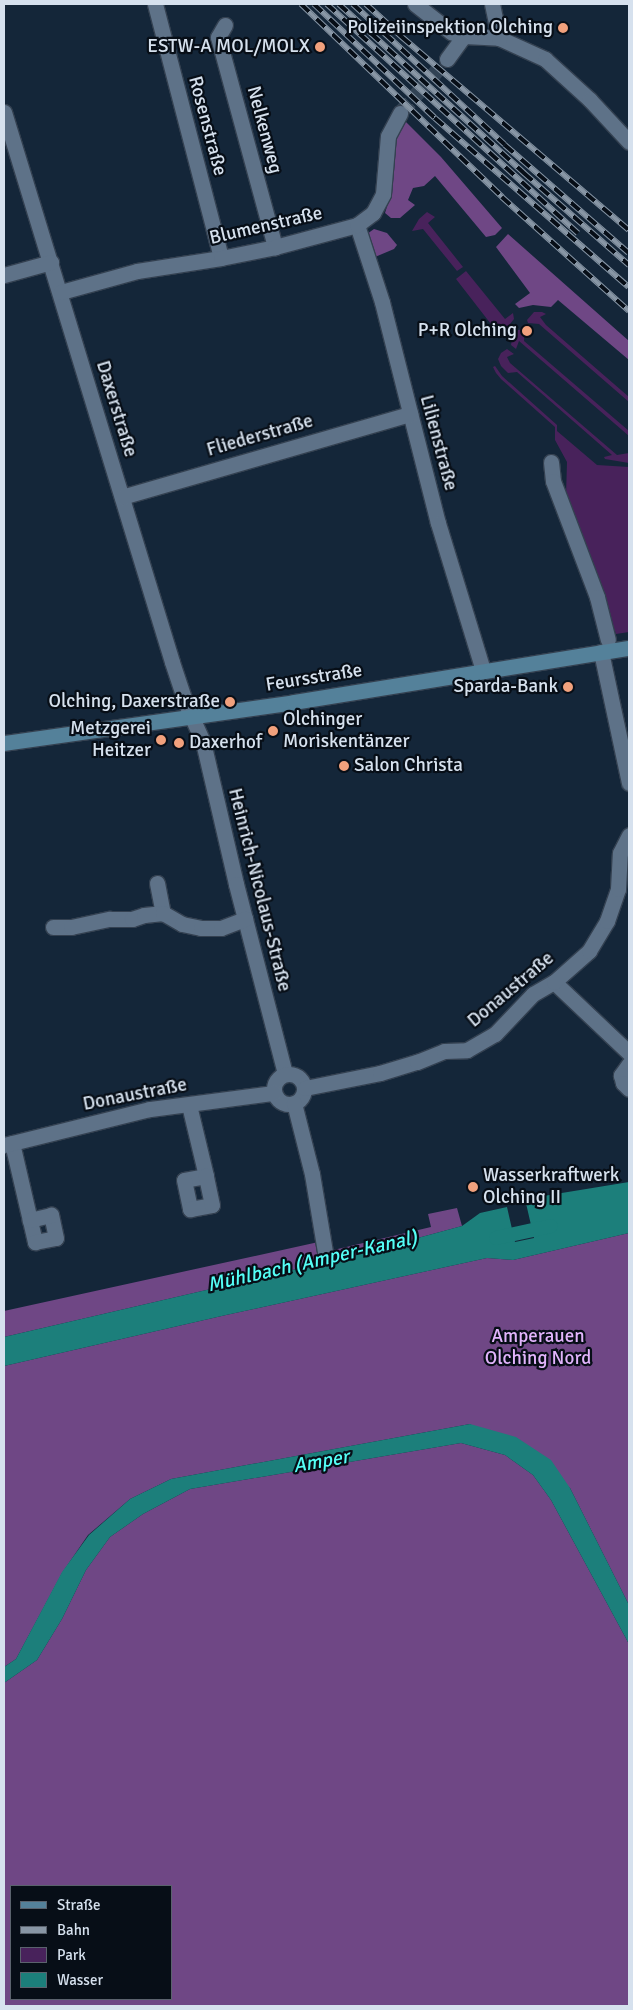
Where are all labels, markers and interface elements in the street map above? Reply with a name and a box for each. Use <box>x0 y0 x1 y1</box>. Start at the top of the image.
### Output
place label: Polizeiinspektion Olching <box>347 17 553 39</box>
marker: Polizeiinspektion Olching <box>557 22 569 34</box>
place label: ESTW-A MOL/MOLX <box>147 36 310 58</box>
marker: ESTW-A MOL/MOLX <box>314 41 326 53</box>
street label: Rosenstraße <box>183 74 231 178</box>
street label: Nelkenweg <box>241 84 287 176</box>
street label: Blumenstraße <box>207 202 325 250</box>
place label: P+R Olching <box>418 320 517 342</box>
marker: P+R Olching <box>521 325 533 337</box>
street label: Daxerstraße <box>91 358 141 460</box>
street label: Lilienstraße <box>414 393 462 493</box>
street label: Fliederstraße <box>204 410 316 462</box>
street label: Feursstraße <box>264 659 364 697</box>
place label: Sparda-Bank <box>454 676 558 698</box>
marker: Sparda-Bank <box>562 681 574 693</box>
place label: Olching, Daxerstraße <box>48 691 220 713</box>
marker: Olching, Daxerstraße <box>224 696 236 708</box>
place label: Olchinger Moriskentänzer <box>283 709 409 753</box>
place label: Metzgerei Heitzer <box>70 718 151 762</box>
marker: Olchinger Moriskentänzer <box>267 725 279 737</box>
place label: Daxerhof <box>189 732 262 754</box>
marker: Metzgerei Heitzer <box>155 734 167 746</box>
marker: Daxerhof <box>173 737 185 749</box>
place label: Salon Christa <box>354 755 463 777</box>
marker: Salon Christa <box>338 760 350 772</box>
street label: Heinrich-Nicolaus-Straße <box>223 786 295 994</box>
street label: Donaustraße <box>463 947 559 1033</box>
street label: Donaustraße <box>81 1074 189 1116</box>
place label: Wasserkraftwerk Olching II <box>483 1165 619 1209</box>
marker: Wasserkraftwerk Olching II <box>467 1181 479 1193</box>
water label: Mühlbach (Amper-Kanal) <box>205 1225 419 1297</box>
park label: Amperauen Olching Nord <box>485 1326 591 1370</box>
water label: Amper <box>291 1444 351 1478</box>
legend <box>10 1885 172 2000</box>
text: Straße <box>57 1896 101 1914</box>
text: Bahn <box>57 1921 90 1939</box>
text: Park <box>57 1946 86 1964</box>
text: Wasser <box>57 1971 103 1989</box>

